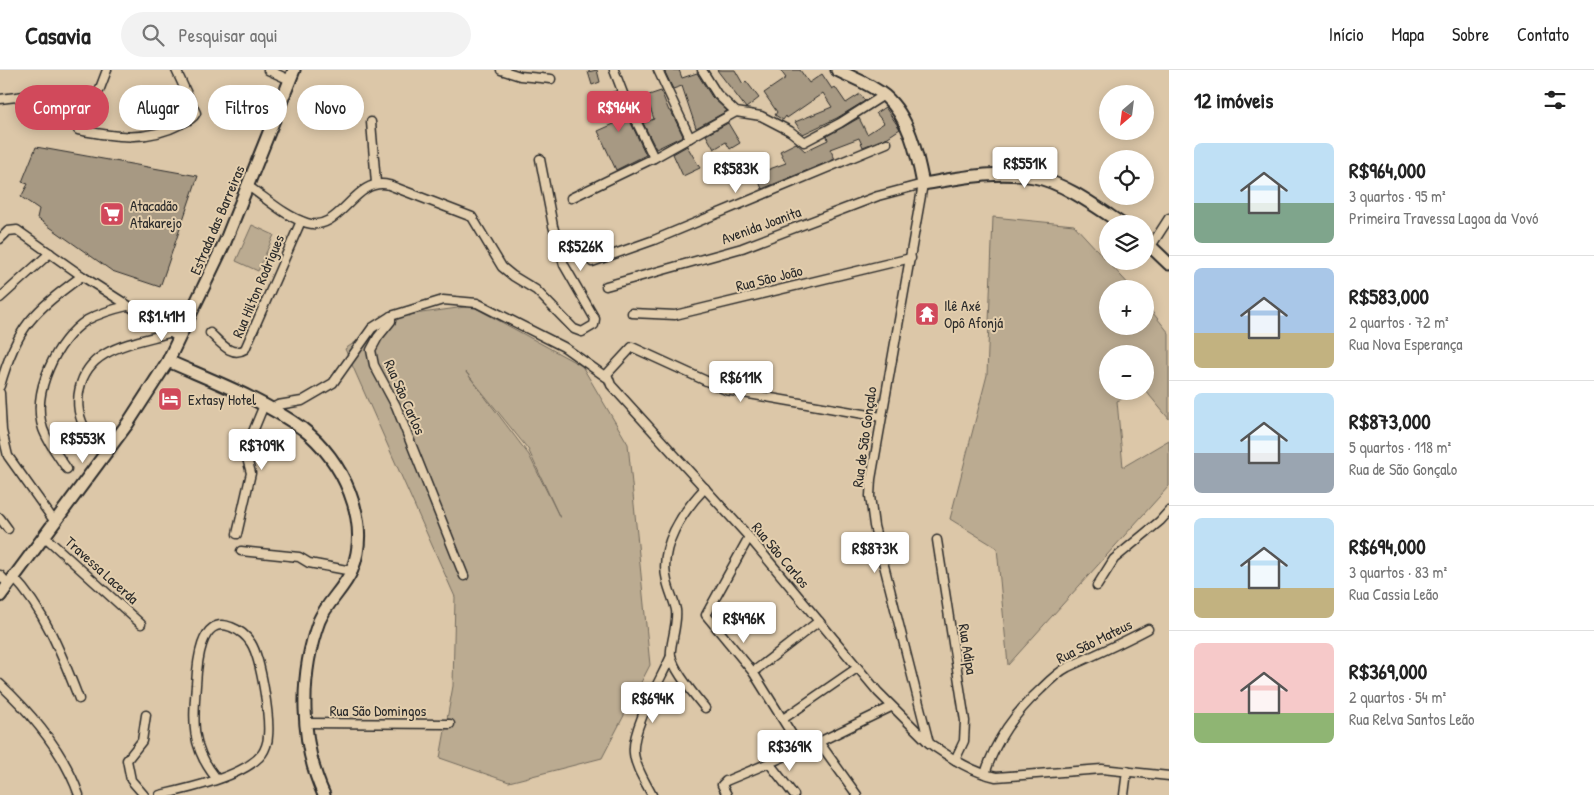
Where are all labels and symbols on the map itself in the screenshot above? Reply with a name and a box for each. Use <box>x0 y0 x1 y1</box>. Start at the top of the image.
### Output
north arrow <box>1099 85 1154 140</box>
pin: R$964K <box>578 90 660 133</box>
pin: R$551K <box>984 146 1066 189</box>
pin: R$583K <box>695 152 777 194</box>
street label: Estrada das Barreiras <box>184 162 250 278</box>
place label: Atacadão Atakarejo <box>130 195 182 233</box>
supermarket icon: Atacadão Atakarejo <box>99 201 125 227</box>
street label: Avenida Joanita <box>718 201 804 249</box>
pin: R$526K <box>540 230 622 272</box>
street label: Rua Hilton Rodrigues <box>227 231 289 341</box>
street label: Rua São João <box>734 260 804 296</box>
place label: Ilê Axé Opô Afonjá <box>944 295 1003 333</box>
pin: R$1.41M <box>116 300 208 342</box>
temple icon: Ilê Axé Opô Afonjá <box>914 301 940 327</box>
street label: Rua São Carlos <box>379 356 431 438</box>
pin: R$611K <box>700 360 782 403</box>
street label: Rua de São Gonçalo <box>847 385 881 489</box>
hotel icon: Extasy Hotel <box>157 386 183 412</box>
place label: Extasy Hotel <box>188 389 256 410</box>
pin: R$553K <box>42 422 124 464</box>
pin: R$709K <box>221 428 303 471</box>
street label: Rua São Carlos <box>747 518 815 593</box>
street label: Travessa Lacerda <box>61 531 143 609</box>
pin: R$873K <box>834 532 916 574</box>
pin: R$496K <box>703 602 785 644</box>
street label: Rua São Mateus <box>1052 613 1136 668</box>
street label: Rua Adipa <box>954 622 982 676</box>
pin: R$694K <box>612 682 694 724</box>
street label: Rua São Domingos <box>330 700 426 721</box>
pin: R$369K <box>749 730 831 772</box>

